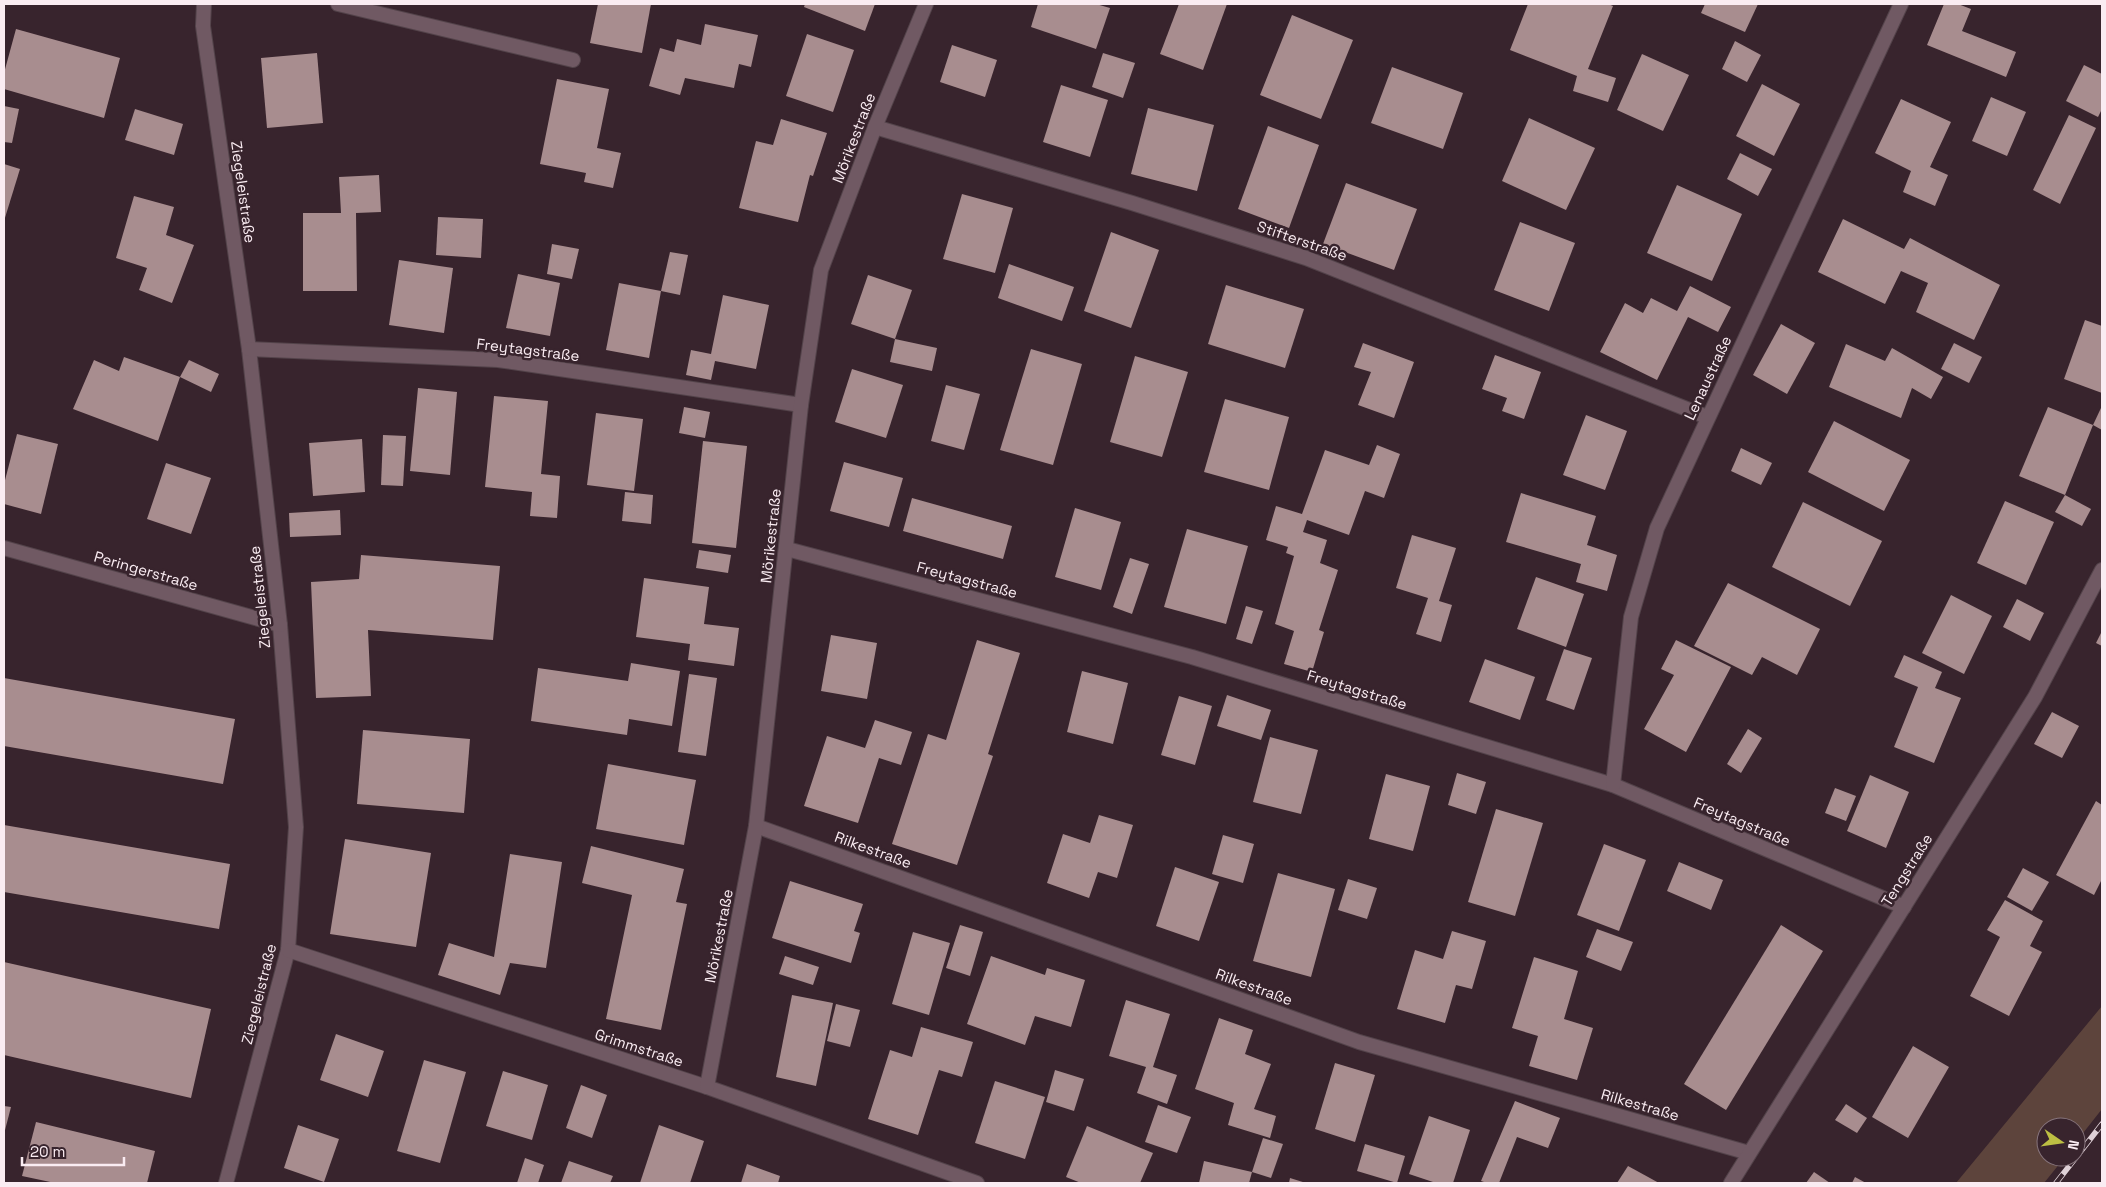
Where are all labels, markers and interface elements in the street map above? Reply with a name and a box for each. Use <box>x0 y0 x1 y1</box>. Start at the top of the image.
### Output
street label: Mörikestraße <box>828 90 879 186</box>
street label: Ziegeleistraße <box>227 140 260 244</box>
street label: Stifterstraße <box>1255 216 1350 265</box>
street label: Lenaustraße <box>1680 333 1735 423</box>
street label: Freytagstraße <box>476 334 581 365</box>
street label: Mörikestraße <box>756 488 785 584</box>
street label: Ziegeleistraße <box>245 545 274 649</box>
street label: Peringerstraße <box>92 547 200 594</box>
street label: Freytagstraße <box>915 557 1020 602</box>
street label: Freytagstraße <box>1305 665 1409 714</box>
street label: Freytagstraße <box>1691 793 1794 851</box>
street label: Rilkestraße <box>832 827 914 872</box>
street label: Tengstraße <box>1877 830 1936 910</box>
street label: Mörikestraße <box>700 887 737 984</box>
street label: Ziegeleistraße <box>237 942 280 1046</box>
street label: Rilkestraße <box>1213 964 1295 1009</box>
street label: Grimmstraße <box>592 1024 686 1071</box>
street label: Rilkestraße <box>1599 1084 1681 1125</box>
north arrow <box>2036 1117 2086 1167</box>
scale bar <box>22 1134 125 1166</box>
text: N <box>2064 1138 2083 1152</box>
text: 20 m <box>30 1142 65 1161</box>

